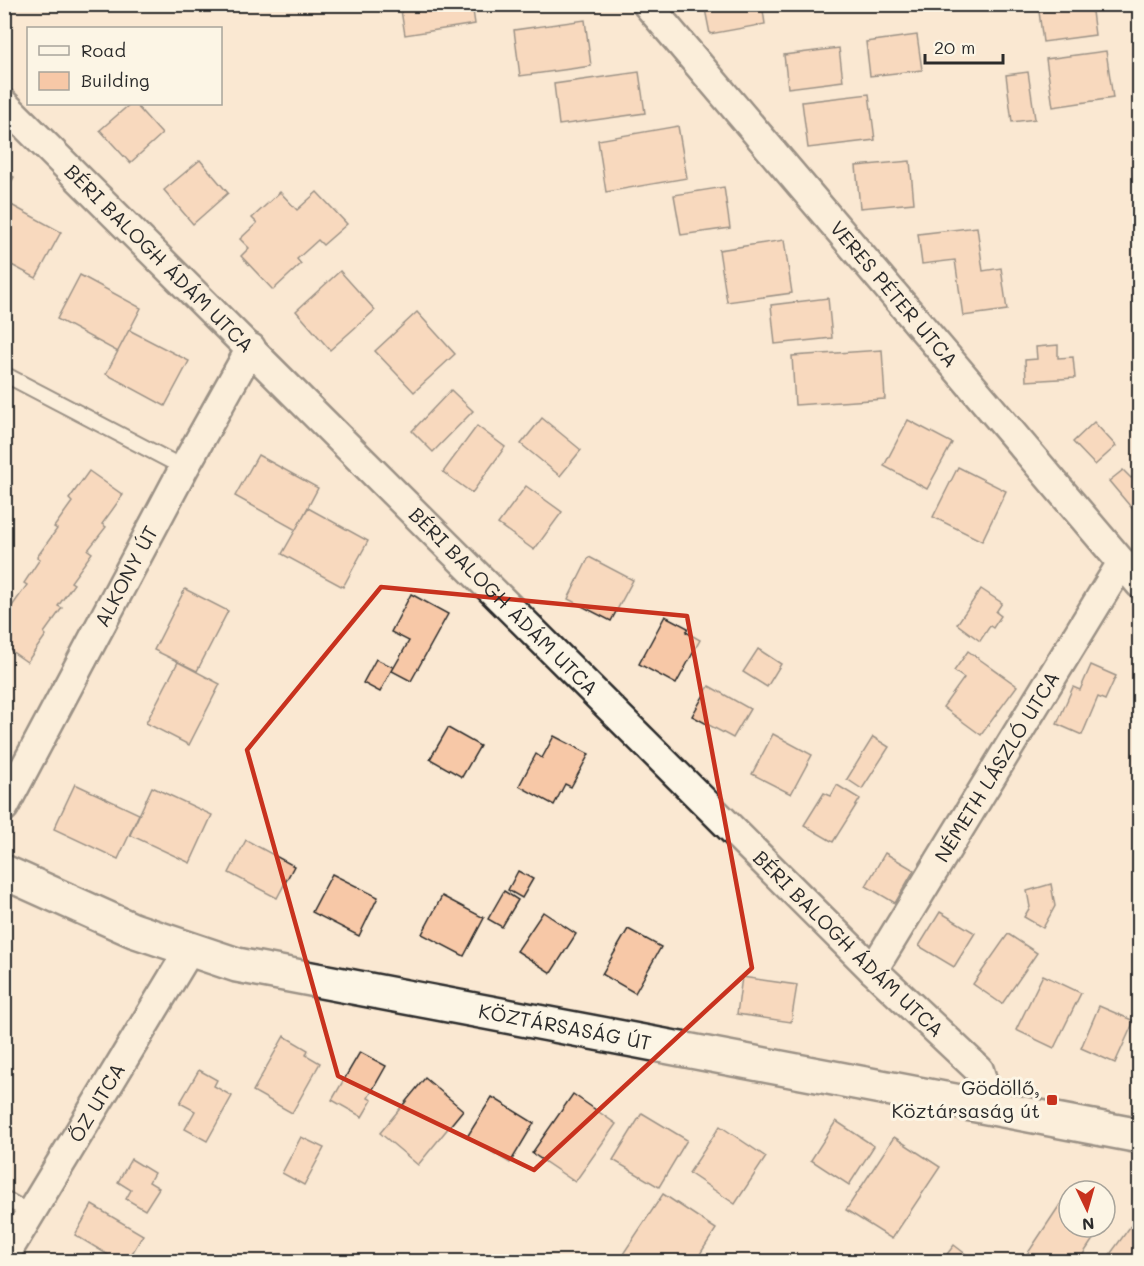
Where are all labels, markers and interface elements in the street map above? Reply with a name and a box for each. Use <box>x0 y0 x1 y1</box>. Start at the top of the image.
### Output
legend <box>27 27 222 105</box>
scale bar <box>925 27 1003 65</box>
text: 20 m <box>934 35 975 59</box>
text: Road <box>81 38 126 62</box>
text: Building <box>81 68 149 92</box>
street label: BÉRI BALOGH ÁDÁM UTCA <box>60 158 260 358</box>
street label: VERES PÉTER UTCA <box>825 215 964 372</box>
street label: BÉRI BALOGH ÁDÁM UTCA <box>404 501 604 701</box>
street label: ALKONY ÚT <box>88 521 163 631</box>
street label: NÉMETH LÁSZLÓ UTCA <box>928 666 1064 867</box>
street label: BÉRI BALOGH ÁDÁM UTCA <box>748 844 950 1042</box>
street label: KÖZTÁRSASÁG ÚT <box>477 997 654 1055</box>
street label: ŐZ UTCA <box>62 1058 130 1147</box>
place label: Gödöllő, Köztársaság út <box>891 1074 1040 1123</box>
marker: Gödöllő, Köztársaság út <box>1045 1093 1059 1107</box>
north arrow <box>1057 1179 1117 1239</box>
text: N <box>1081 1213 1095 1235</box>

